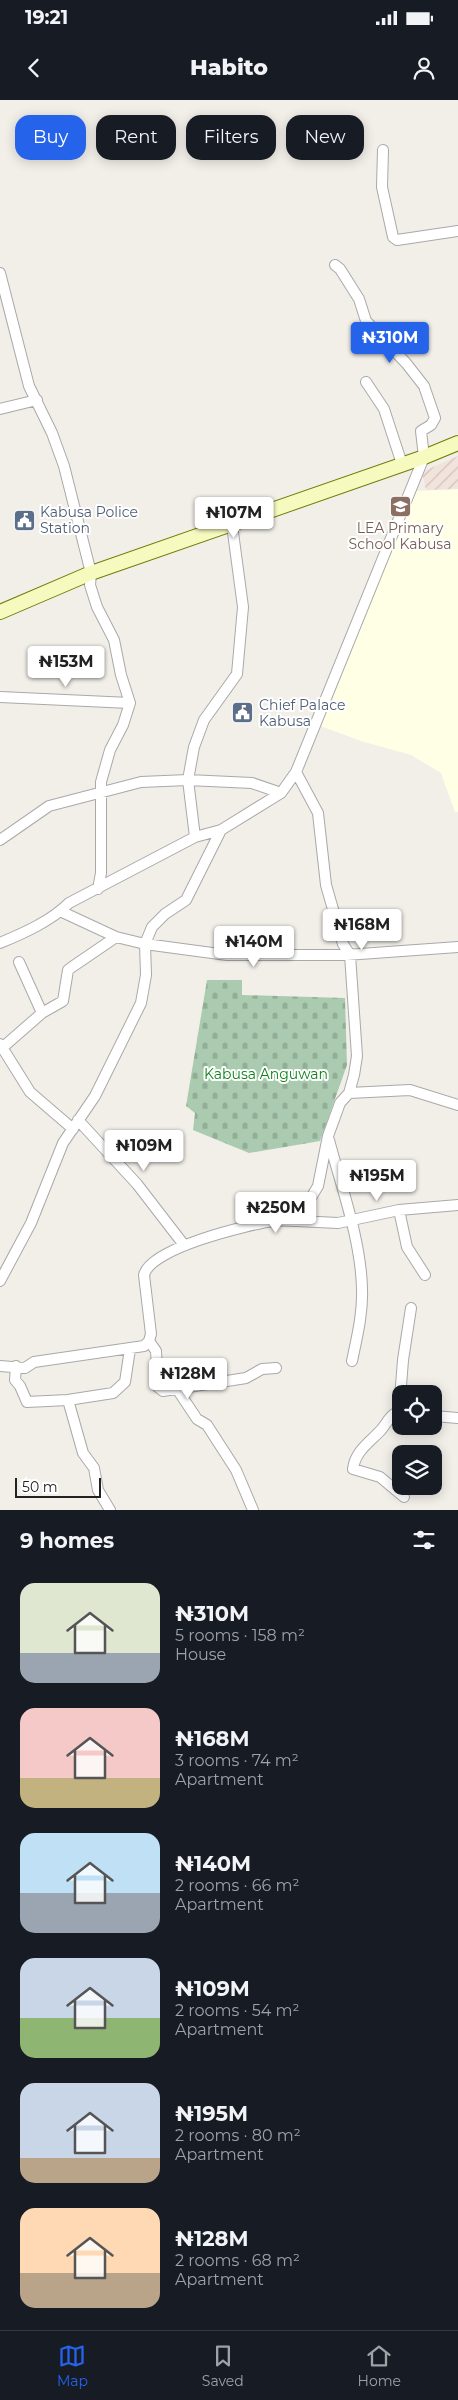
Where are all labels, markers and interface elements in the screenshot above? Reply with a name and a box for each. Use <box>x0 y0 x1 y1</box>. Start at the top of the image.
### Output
text: 19:21 <box>25 6 68 29</box>
icon: back <box>20 54 48 82</box>
text: Habito <box>190 54 268 81</box>
icon: person <box>410 54 438 82</box>
chip: Buy <box>15 115 86 160</box>
chip: Rent <box>96 115 176 160</box>
chip: Filters <box>186 115 276 160</box>
chip: New <box>286 115 364 160</box>
pin: ₦310M <box>355 322 425 364</box>
text: ₦310M <box>362 328 418 347</box>
school or university icon: LEA Primary School Kabusa <box>388 494 412 518</box>
pin: ₦107M <box>199 496 269 539</box>
place label: Kabusa Police Station <box>40 503 138 537</box>
text: ₦107M <box>206 503 262 522</box>
public building icon: Kabusa Police Station <box>12 508 36 532</box>
place label: LEA Primary School Kabusa <box>349 519 451 553</box>
pin: ₦153M <box>31 646 101 688</box>
text: ₦153M <box>39 652 93 671</box>
place label: Chief Palace Kabusa <box>259 696 345 730</box>
public building icon: Chief Palace Kabusa <box>231 701 255 725</box>
pin: ₦168M <box>327 908 397 951</box>
text: ₦168M <box>334 915 390 934</box>
pin: ₦140M <box>219 926 289 968</box>
text: ₦140M <box>225 932 283 951</box>
park label: Kabusa Anguwan <box>204 1065 328 1083</box>
pin: ₦109M <box>109 1130 179 1172</box>
text: ₦109M <box>115 1136 173 1155</box>
pin: ₦195M <box>342 1160 412 1202</box>
text: ₦195M <box>349 1166 405 1185</box>
pin: ₦250M <box>241 1192 311 1234</box>
text: ₦250M <box>246 1198 306 1217</box>
pin: ₦128M <box>153 1358 223 1400</box>
text: ₦128M <box>160 1364 216 1383</box>
map controls <box>392 1385 442 1495</box>
button: locate <box>392 1385 442 1435</box>
button: layers <box>392 1445 442 1495</box>
scale bar <box>15 1475 101 1498</box>
text: 50 m <box>22 1478 58 1496</box>
icon: filters <box>410 1526 438 1554</box>
text: 9 homes <box>20 1528 114 1553</box>
text: ₦310M <box>175 1601 249 1626</box>
icon: home <box>60 1603 120 1663</box>
text: 5 rooms · 158 m² <box>175 1626 305 1645</box>
text: House <box>175 1645 226 1664</box>
text: ₦168M <box>175 1726 250 1751</box>
icon: home <box>60 1728 120 1788</box>
text: 3 rooms · 74 m² <box>175 1751 299 1770</box>
text: Apartment <box>175 1770 264 1789</box>
text: ₦140M <box>175 1851 251 1876</box>
icon: home <box>60 1853 120 1913</box>
text: 2 rooms · 66 m² <box>175 1876 299 1895</box>
text: Apartment <box>175 1895 264 1914</box>
text: ₦109M <box>175 1976 250 2001</box>
icon: home <box>60 1978 120 2038</box>
text: 2 rooms · 54 m² <box>175 2001 299 2020</box>
text: Apartment <box>175 2020 264 2039</box>
text: ₦195M <box>175 2101 248 2126</box>
icon: home <box>60 2103 120 2163</box>
text: 2 rooms · 80 m² <box>175 2126 301 2145</box>
text: Apartment <box>175 2145 264 2164</box>
text: ₦128M <box>175 2226 249 2251</box>
icon: home <box>60 2228 120 2288</box>
text: 2 rooms · 68 m² <box>175 2251 300 2270</box>
text: Apartment <box>175 2270 264 2289</box>
tab: Map <box>57 2342 88 2390</box>
tab: Saved <box>202 2342 244 2390</box>
tab: Home <box>358 2342 401 2390</box>

